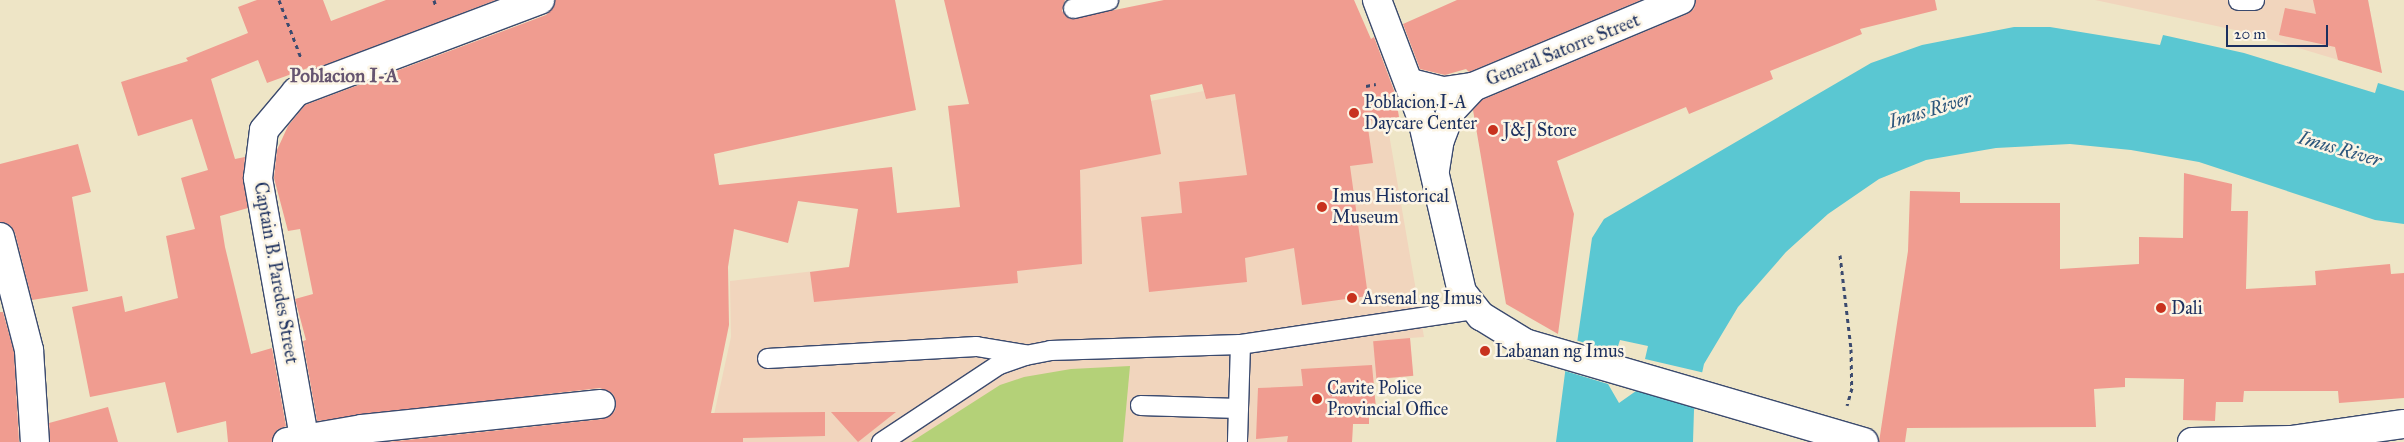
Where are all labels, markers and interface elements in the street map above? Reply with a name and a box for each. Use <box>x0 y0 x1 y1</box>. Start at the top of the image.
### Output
street label: General Satorre Street <box>1483 9 1643 91</box>
scale bar <box>2229 15 2332 47</box>
text: 20 m <box>2234 25 2266 43</box>
district label: Poblacion I-A <box>290 65 398 87</box>
water label: Imus River <box>1886 87 1974 133</box>
place label: Poblacion I-A Daycare Center <box>1364 92 1477 134</box>
marker: Poblacion I-A Daycare Center <box>1348 107 1360 119</box>
place label: J&J Store <box>1503 119 1577 141</box>
marker: J&J Store <box>1487 124 1499 136</box>
water label: Imus River <box>2296 126 2384 172</box>
street label: Captain B. Paredes Street <box>249 180 303 366</box>
place label: Imus Historical Museum <box>1332 186 1449 228</box>
marker: Imus Historical Museum <box>1316 201 1328 213</box>
place label: Arsenal ng Imus <box>1362 287 1482 309</box>
marker: Arsenal ng Imus <box>1346 292 1358 304</box>
place label: Dali <box>2171 297 2203 319</box>
marker: Dali <box>2155 302 2167 314</box>
place label: Labanan ng Imus <box>1495 340 1624 362</box>
marker: Labanan ng Imus <box>1479 345 1491 357</box>
place label: Cavite Police Provincial Office <box>1327 378 1448 420</box>
marker: Cavite Police Provincial Office <box>1311 393 1323 405</box>

